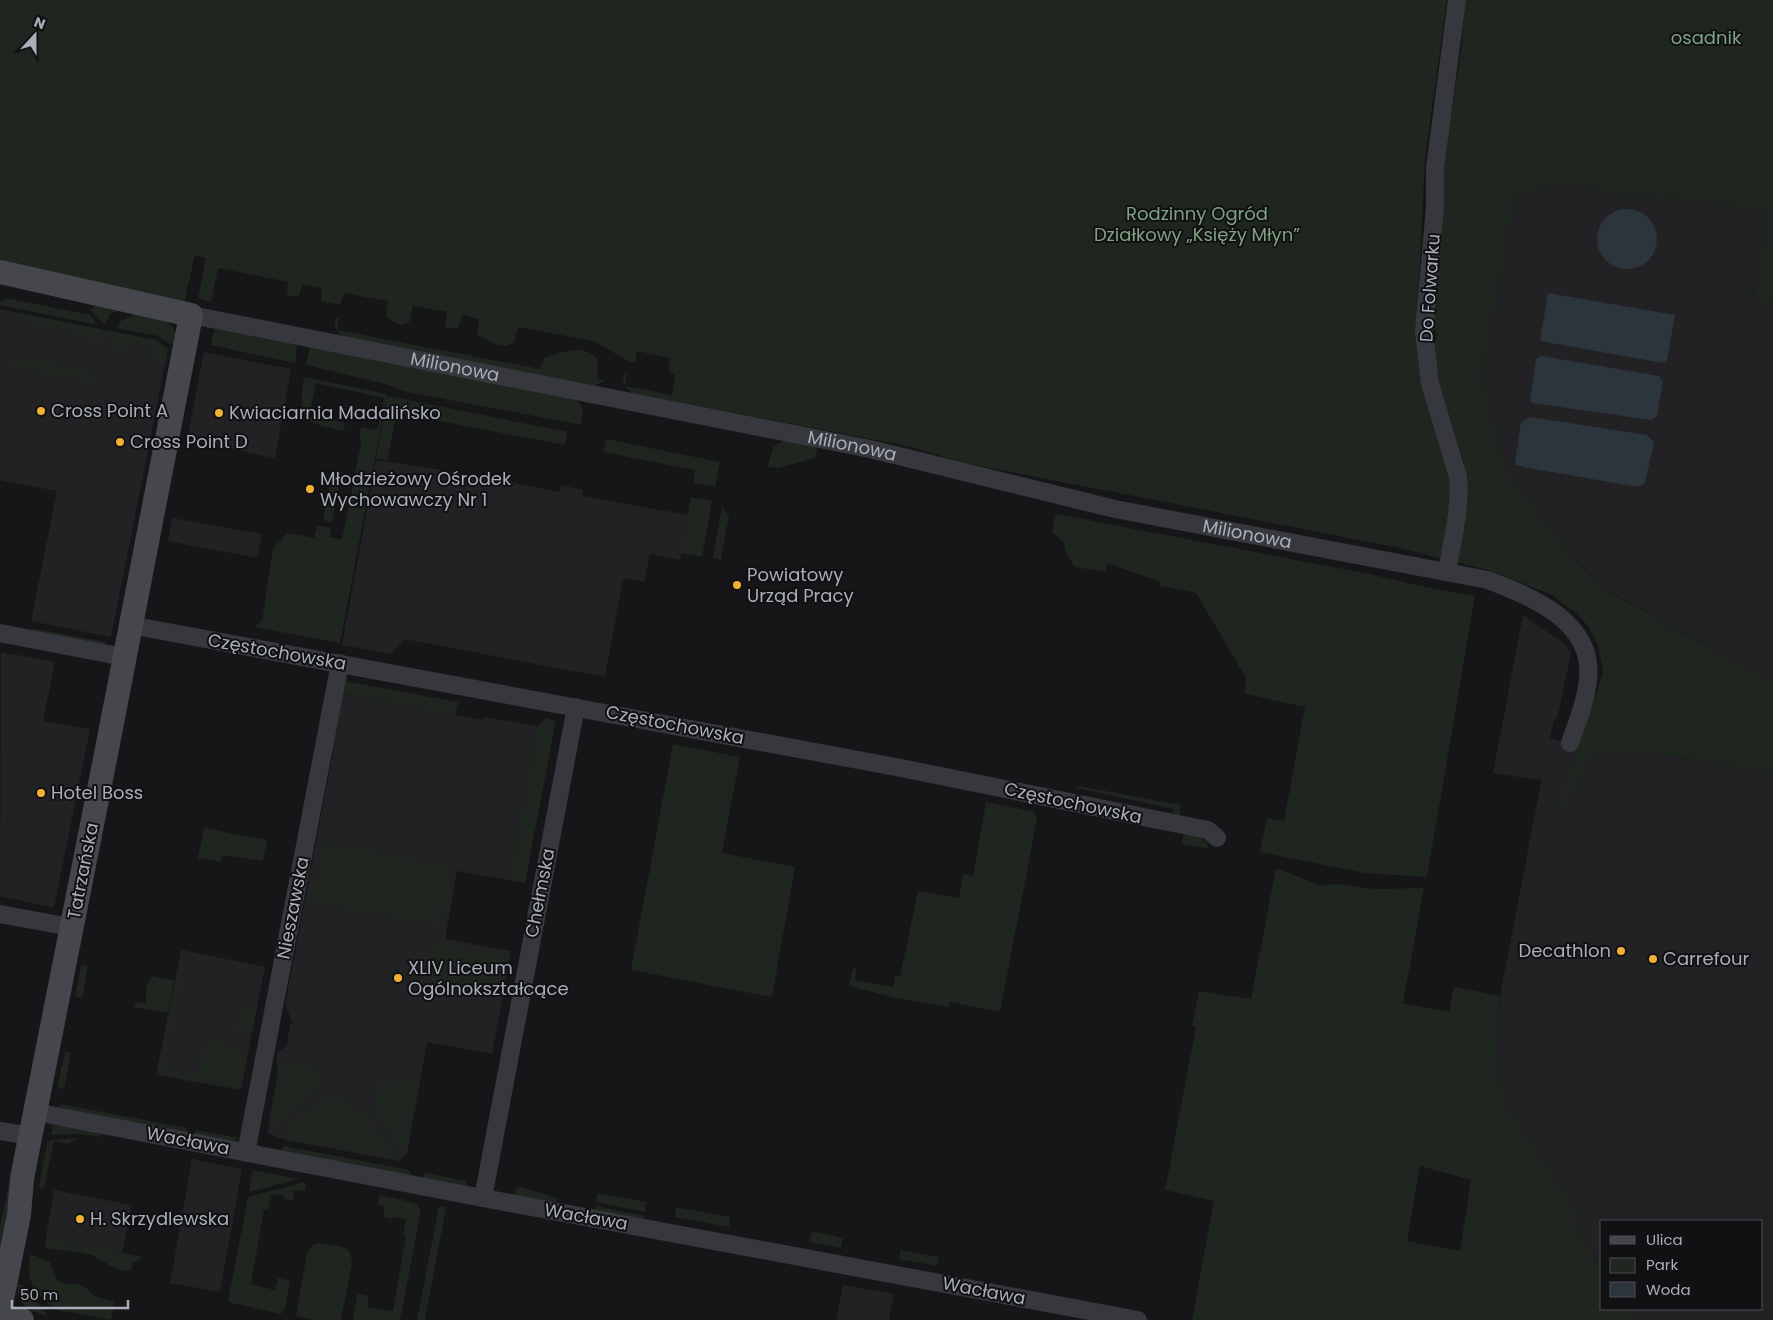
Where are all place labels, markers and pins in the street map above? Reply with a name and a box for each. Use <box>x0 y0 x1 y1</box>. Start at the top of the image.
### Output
place label: Cross Point A <box>51 398 168 423</box>
place label: Kwiaciarnia Madalińsko <box>229 400 441 425</box>
marker: Cross Point A <box>35 405 47 417</box>
marker: Kwiaciarnia Madalińsko <box>213 407 225 419</box>
place label: Cross Point D <box>130 429 248 454</box>
marker: Cross Point D <box>114 436 126 448</box>
place label: Młodzieżowy Ośrodek Wychowawczy Nr 1 <box>320 466 512 512</box>
marker: Młodzieżowy Ośrodek Wychowawczy Nr 1 <box>304 483 316 495</box>
place label: Powiatowy Urząd Pracy <box>747 562 854 608</box>
marker: Powiatowy Urząd Pracy <box>731 579 743 591</box>
place label: Hotel Boss <box>51 780 143 805</box>
marker: Hotel Boss <box>35 787 47 799</box>
place label: Decathlon <box>1518 938 1611 963</box>
marker: Decathlon <box>1615 945 1627 957</box>
place label: Carrefour <box>1663 946 1750 971</box>
marker: Carrefour <box>1647 953 1659 965</box>
place label: XLIV Liceum Ogólnokształcące <box>408 955 569 1001</box>
marker: XLIV Liceum Ogólnokształcące <box>392 972 404 984</box>
place label: H. Skrzydlewska <box>90 1206 229 1231</box>
marker: H. Skrzydlewska <box>74 1213 86 1225</box>

